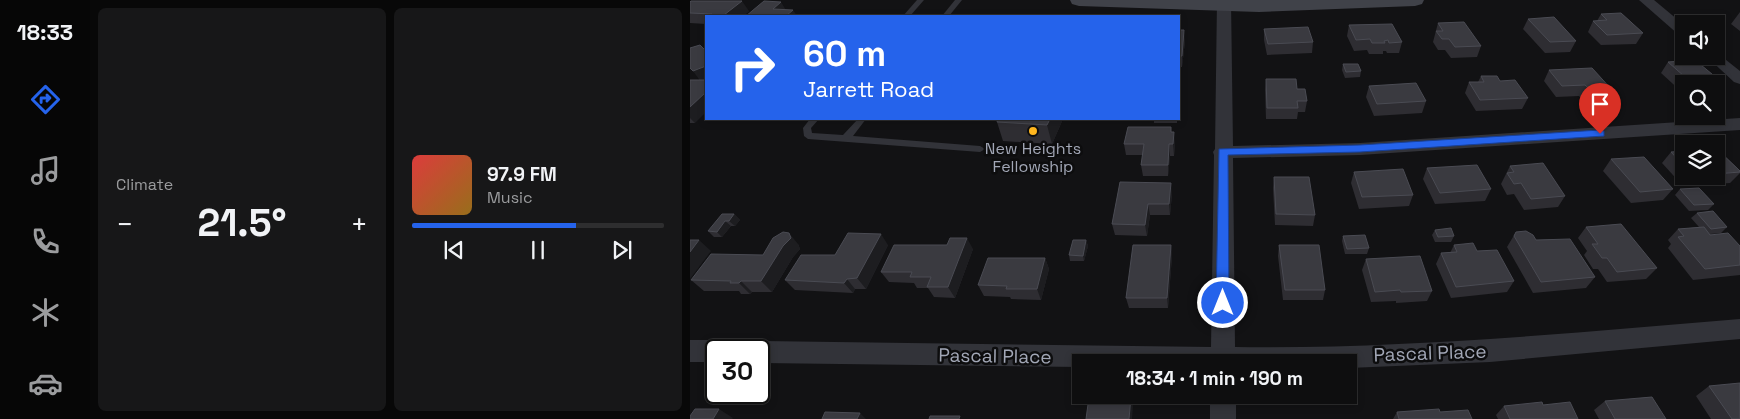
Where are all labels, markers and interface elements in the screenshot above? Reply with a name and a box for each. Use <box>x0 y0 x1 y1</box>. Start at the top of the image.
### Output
map controls <box>1675 15 1725 185</box>
button: sound <box>1675 15 1725 65</box>
text: 18:33 <box>17 18 73 46</box>
text: 60 m <box>803 32 886 76</box>
icon: right <box>720 35 785 100</box>
text: Jarrett Road <box>803 75 934 103</box>
button: search <box>1675 75 1725 125</box>
icon: directions <box>28 82 63 117</box>
pin <box>1579 83 1621 134</box>
icon: arrive <box>1586 90 1614 118</box>
marker: New Heights Fellowship <box>1027 125 1039 137</box>
button: layers <box>1675 135 1725 185</box>
place label: New Heights Fellowship <box>985 138 1081 177</box>
icon: music <box>28 153 63 188</box>
text: 97.9 FM <box>487 162 557 187</box>
text: Climate <box>116 174 173 195</box>
text: Music <box>487 187 533 208</box>
text: 21.5° <box>198 199 286 247</box>
text: − <box>116 206 133 242</box>
text: + <box>351 206 368 242</box>
icon: phone <box>28 224 63 259</box>
icon: previous <box>440 236 468 264</box>
icon: pause <box>524 236 552 264</box>
icon: next <box>608 236 636 264</box>
position arrow <box>1196 276 1248 328</box>
icon: climate <box>28 295 63 330</box>
speed limit sign: 30 <box>705 339 770 404</box>
street label: Pascal Place <box>1373 339 1487 367</box>
street label: Pascal Place <box>938 343 1052 369</box>
icon: car <box>28 366 63 401</box>
text: 18:34 · 1 min · 190 m <box>1126 366 1303 391</box>

